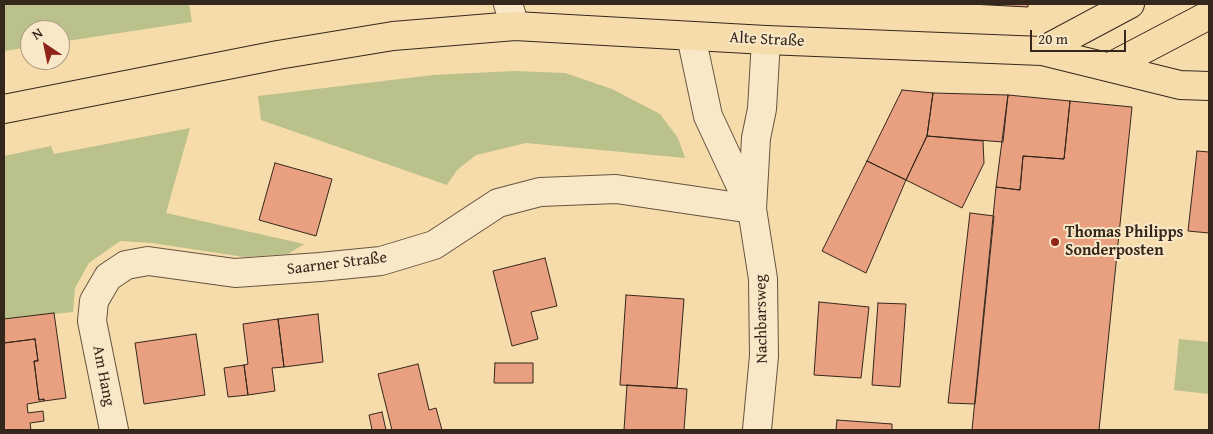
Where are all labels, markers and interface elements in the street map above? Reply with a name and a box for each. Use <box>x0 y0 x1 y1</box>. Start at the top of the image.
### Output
north arrow <box>20 20 70 70</box>
scale bar <box>1033 20 1129 52</box>
text: N <box>28 22 47 44</box>
street label: Alte Straße <box>729 28 805 52</box>
text: 20 m <box>1038 28 1068 49</box>
place label: Thomas Philipps Sonderposten <box>1065 223 1183 261</box>
marker: Thomas Philipps Sonderposten <box>1049 236 1061 248</box>
street label: Saarner Straße <box>286 248 388 280</box>
street label: Nachbarsweg <box>752 274 772 364</box>
street label: Am Hang <box>88 344 118 408</box>

